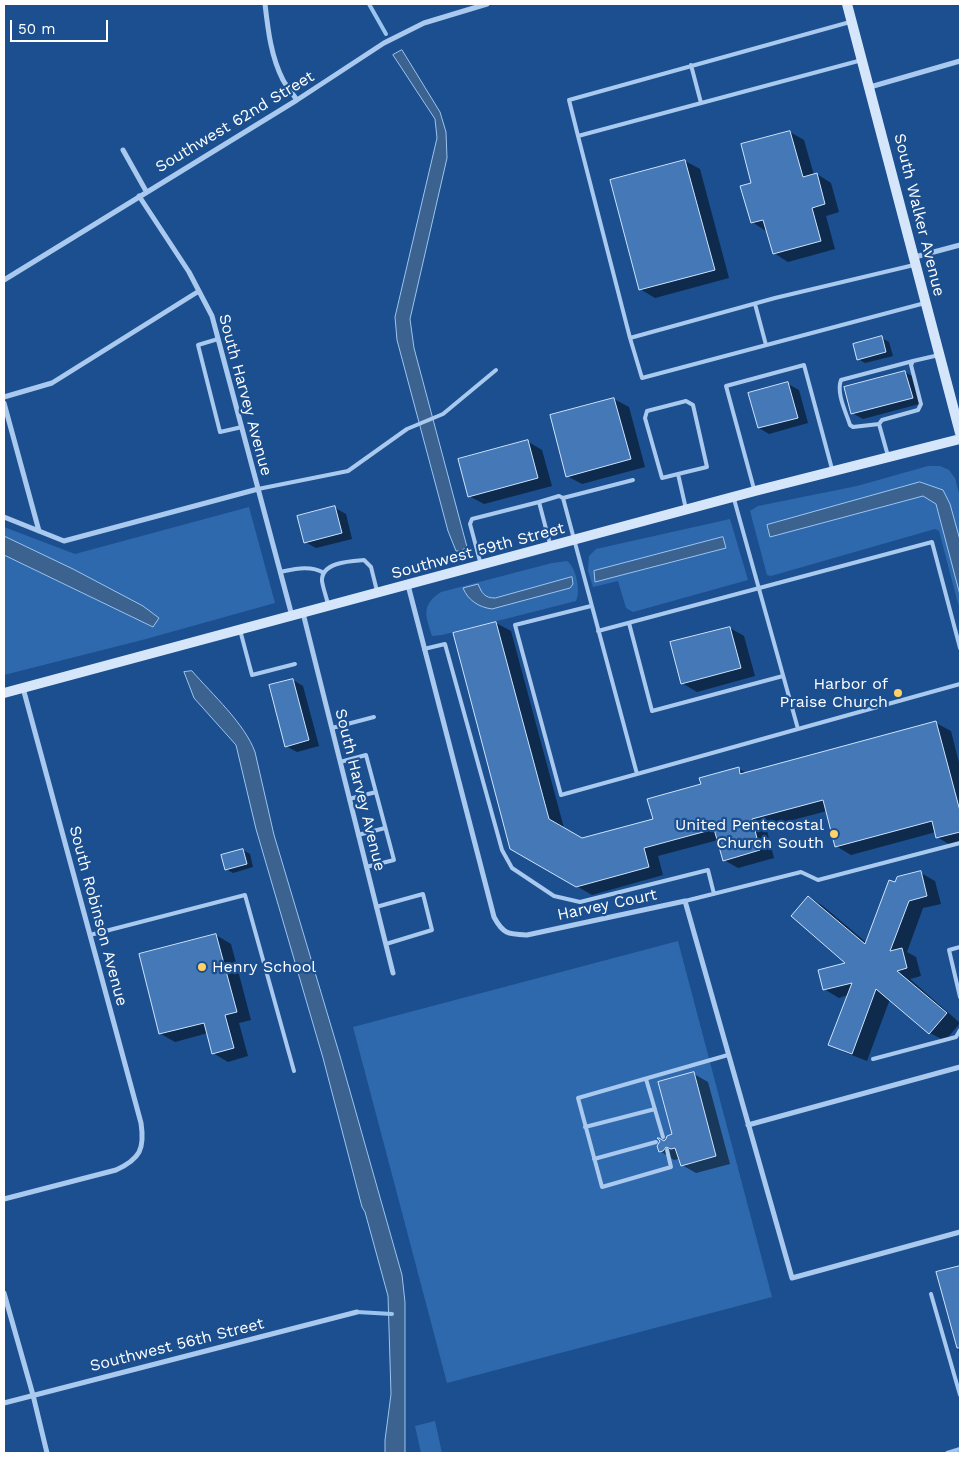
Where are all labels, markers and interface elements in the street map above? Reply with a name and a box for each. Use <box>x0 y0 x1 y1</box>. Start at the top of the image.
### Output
scale bar <box>12 10 110 42</box>
text: 50 m <box>18 20 55 38</box>
street label: Southwest 62nd Street <box>152 67 318 177</box>
street label: South Walker Avenue <box>889 132 949 298</box>
street label: South Harvey Avenue <box>214 312 276 478</box>
street label: Southwest 59th Street <box>389 519 567 583</box>
place label: Harbor of Praise Church <box>780 674 888 712</box>
marker: Harbor of Praise Church <box>892 687 904 699</box>
street label: South Harvey Avenue <box>331 707 389 873</box>
place label: United Pentecostal Church South <box>675 815 824 853</box>
street label: South Robinson Avenue <box>65 824 131 1008</box>
marker: United Pentecostal Church South <box>828 828 840 840</box>
street label: Harvey Court <box>555 885 659 925</box>
place label: Henry School <box>212 957 316 977</box>
marker: Henry School <box>196 961 208 973</box>
street label: Southwest 56th Street <box>88 1314 266 1376</box>

